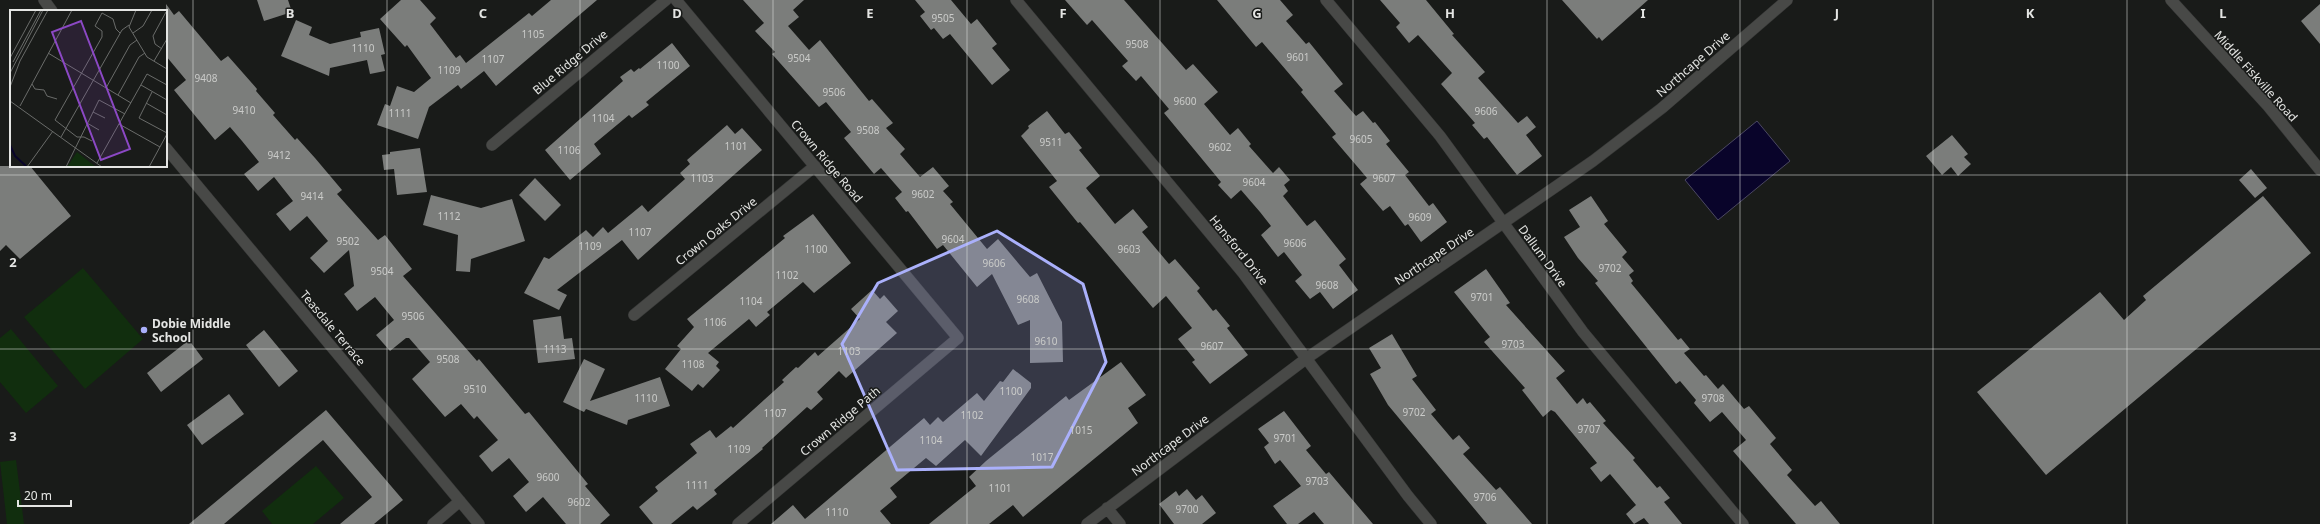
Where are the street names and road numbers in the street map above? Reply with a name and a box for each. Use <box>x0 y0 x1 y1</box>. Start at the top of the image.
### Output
street label: Blue Ridge Drive <box>529 25 611 98</box>
street label: Northcape Drive <box>1653 27 1734 101</box>
street label: Middle Fiskville Road <box>2210 27 2302 125</box>
street label: Crown Ridge Road <box>787 116 867 206</box>
street label: Crown Oaks Drive <box>672 193 761 269</box>
street label: Hansford Drive <box>1206 212 1273 289</box>
street label: Dallum Drive <box>1515 221 1571 291</box>
street label: Northcape Drive <box>1391 223 1477 289</box>
street label: Teasdale Terrace <box>296 287 370 370</box>
street label: Crown Ridge Path <box>796 382 884 460</box>
street label: Northcape Drive <box>1128 410 1212 480</box>

